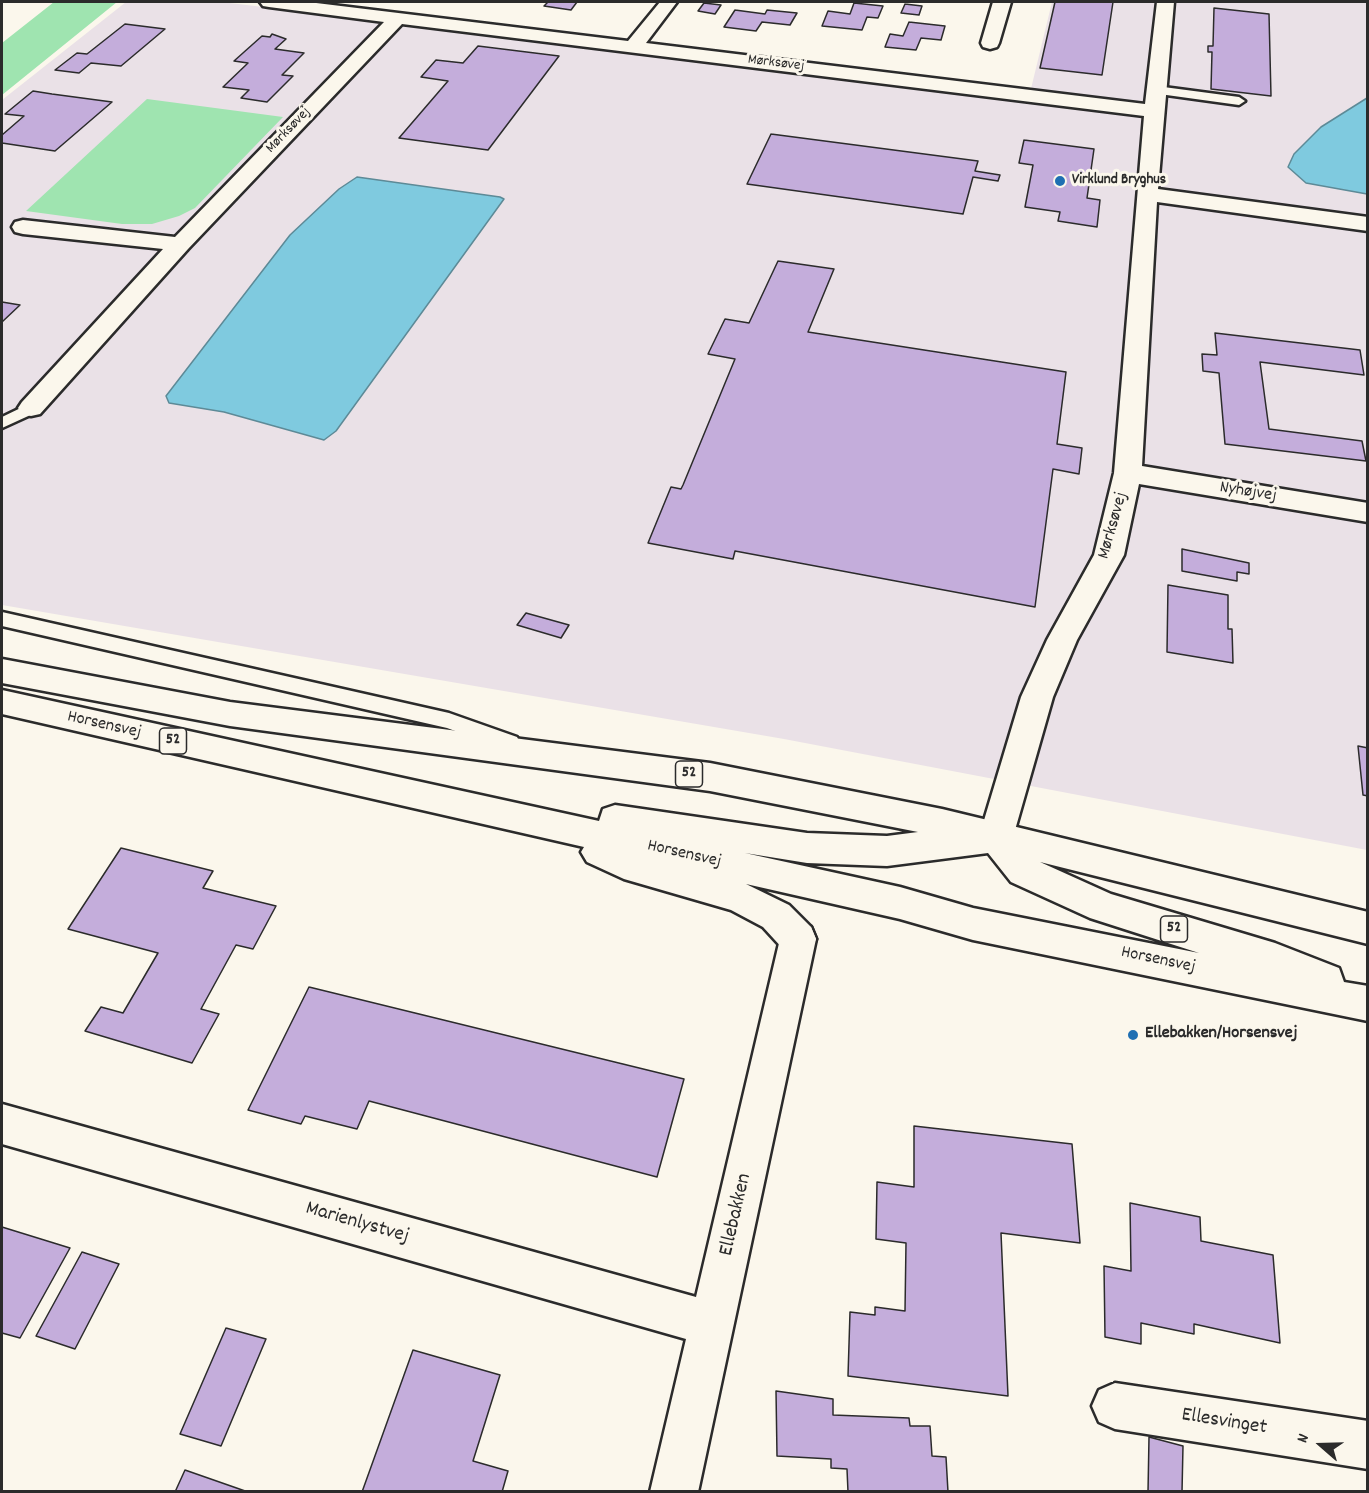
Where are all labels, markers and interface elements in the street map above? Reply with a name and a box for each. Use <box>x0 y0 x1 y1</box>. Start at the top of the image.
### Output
street label: Mørksøvej <box>747 52 805 76</box>
street label: Mørksøvej <box>263 104 315 158</box>
place label: Virklund Bryghus <box>1072 172 1166 190</box>
marker: Virklund Bryghus <box>1053 174 1067 188</box>
street label: Nyhøjvej <box>1218 478 1278 508</box>
street label: Mørksøvej <box>1094 490 1134 562</box>
street label: Horsensvej <box>65 707 143 745</box>
road number: 52 <box>160 728 186 754</box>
road number: 52 <box>676 761 702 787</box>
street label: Horsensvej <box>645 836 723 874</box>
road number: 52 <box>1160 916 1188 942</box>
street label: Horsensvej <box>1119 943 1197 979</box>
place label: Ellebakken/Horsensvej <box>1145 1024 1297 1046</box>
marker: Ellebakken/Horsensvej <box>1126 1028 1140 1042</box>
street label: Ellebakken <box>715 1171 759 1259</box>
street label: Marienlystvej <box>302 1197 412 1251</box>
street label: Ellesvinget <box>1180 1404 1268 1442</box>
north arrow <box>1291 1415 1351 1475</box>
text: N <box>1291 1431 1316 1446</box>

